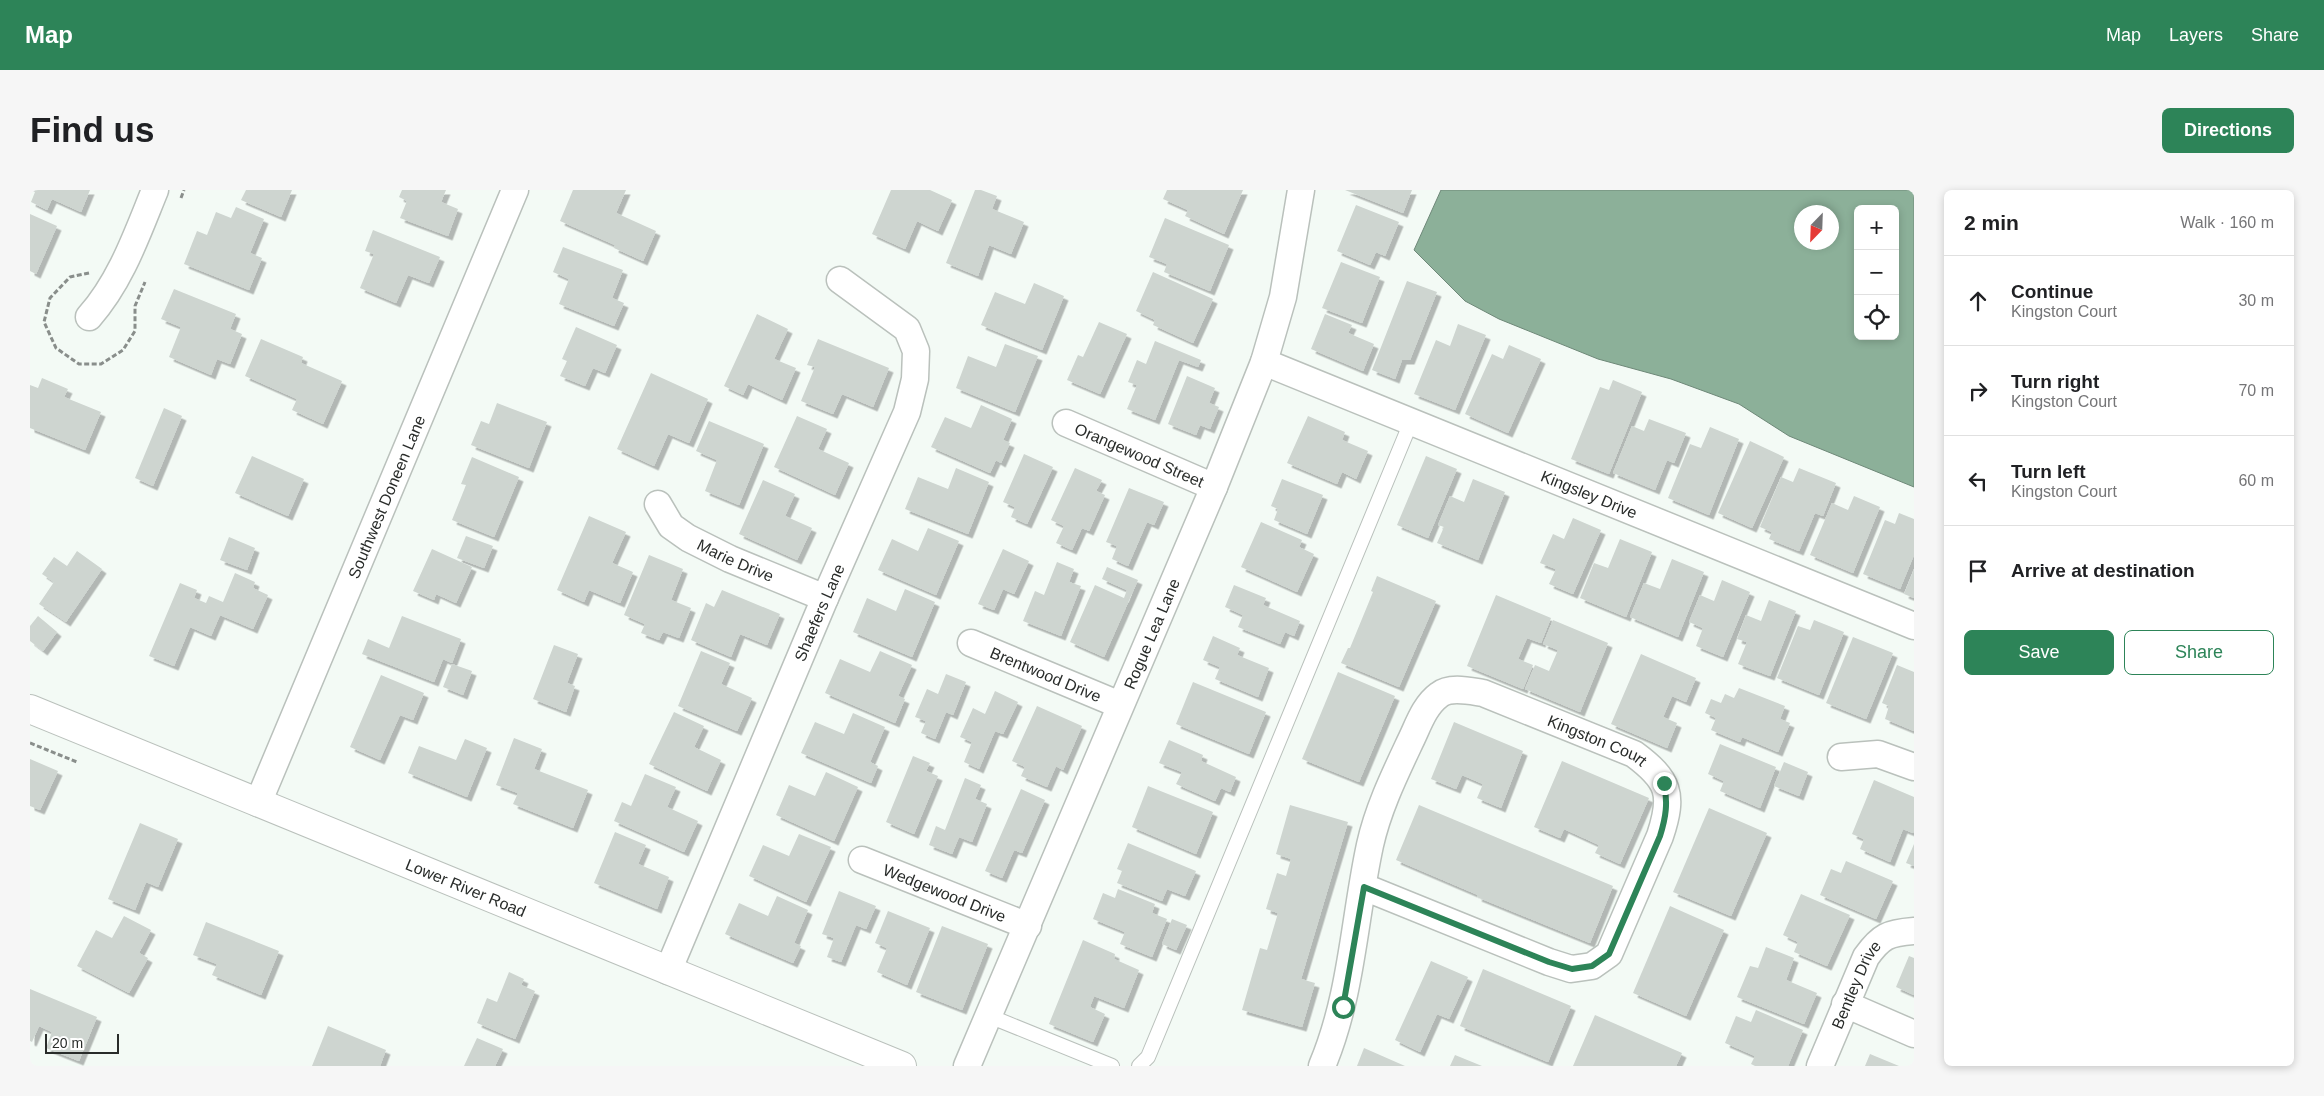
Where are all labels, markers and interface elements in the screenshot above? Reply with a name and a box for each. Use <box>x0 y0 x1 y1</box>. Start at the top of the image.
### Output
text: Map <box>25 21 73 48</box>
text: Map <box>2106 25 2141 45</box>
text: Layers <box>2169 25 2223 45</box>
text: Share <box>2251 25 2299 45</box>
button: Directions <box>2162 108 2294 153</box>
text: Find us <box>30 110 154 149</box>
north arrow <box>1794 205 1839 250</box>
map controls <box>1854 205 1899 340</box>
button: + <box>1854 205 1899 250</box>
text: 2 min <box>1964 211 2019 234</box>
text: Walk · 160 m <box>2180 214 2274 231</box>
button: − <box>1854 250 1899 295</box>
text: Continue <box>2011 281 2093 302</box>
icon: ahead <box>1964 287 1992 315</box>
text: 30 m <box>2238 292 2274 309</box>
button: locate <box>1854 295 1899 340</box>
text: Kingston Court <box>2011 303 2117 320</box>
text: Turn right <box>2011 371 2099 392</box>
icon: right <box>1964 377 1992 405</box>
text: 70 m <box>2238 382 2274 399</box>
text: Kingston Court <box>2011 393 2117 410</box>
street label: Southwest Doneen Lane <box>345 413 429 581</box>
street label: Orangewood Street <box>1072 420 1207 491</box>
text: Turn left <box>2011 461 2086 482</box>
street label: Kingsley Drive <box>1538 467 1640 522</box>
icon: left <box>1964 467 1992 495</box>
text: 60 m <box>2238 472 2274 489</box>
text: Kingston Court <box>2011 483 2117 500</box>
street label: Marie Drive <box>694 536 776 585</box>
icon: arrive <box>1964 557 1992 585</box>
text: Arrive at destination <box>2011 560 2195 581</box>
street label: Shaefers Lane <box>791 561 848 664</box>
street label: Rogue Lea Lane <box>1121 576 1183 692</box>
button: Save <box>1964 630 2114 675</box>
button: Share <box>2124 630 2274 675</box>
street label: Brentwood Drive <box>988 644 1104 705</box>
street label: Kingston Court <box>1545 712 1650 770</box>
route end <box>1653 772 1676 795</box>
street label: Lower River Road <box>403 856 528 920</box>
street label: Wedgewood Drive <box>881 861 1008 925</box>
street label: Bentley Drive <box>1829 937 1884 1031</box>
route start <box>1332 996 1355 1019</box>
scale bar <box>45 1031 119 1054</box>
text: 20 m <box>52 1035 83 1051</box>

